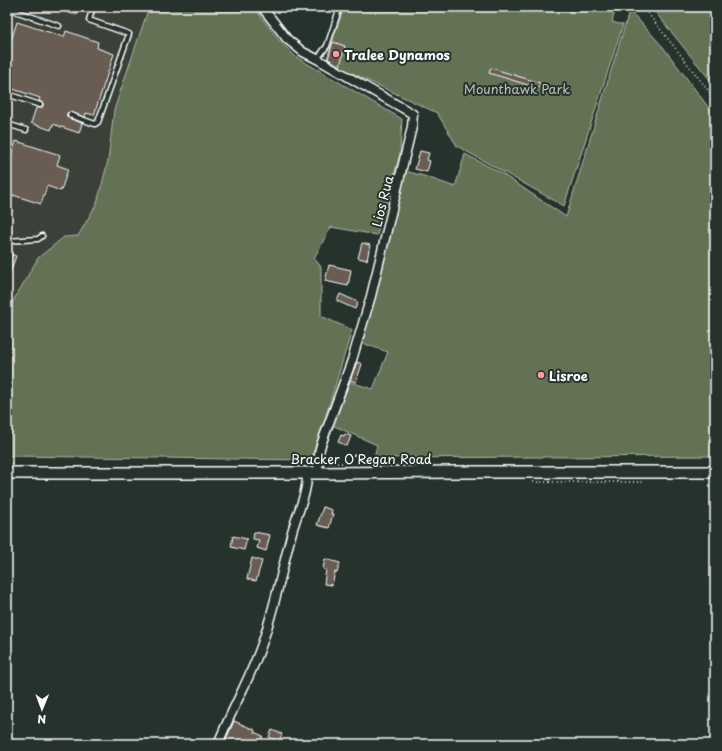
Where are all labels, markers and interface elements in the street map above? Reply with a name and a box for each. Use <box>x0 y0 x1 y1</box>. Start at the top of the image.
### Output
place label: Tralee Dynamos <box>344 45 450 64</box>
marker: Tralee Dynamos <box>331 49 341 59</box>
park label: Mounthawk Park <box>464 79 570 98</box>
street label: Lios Rua <box>366 173 398 229</box>
place label: Lisroe <box>549 366 588 385</box>
marker: Lisroe <box>536 370 546 380</box>
street label: Bracker O'Regan Road <box>290 449 432 468</box>
north arrow <box>22 689 62 729</box>
text: N <box>37 711 46 728</box>

